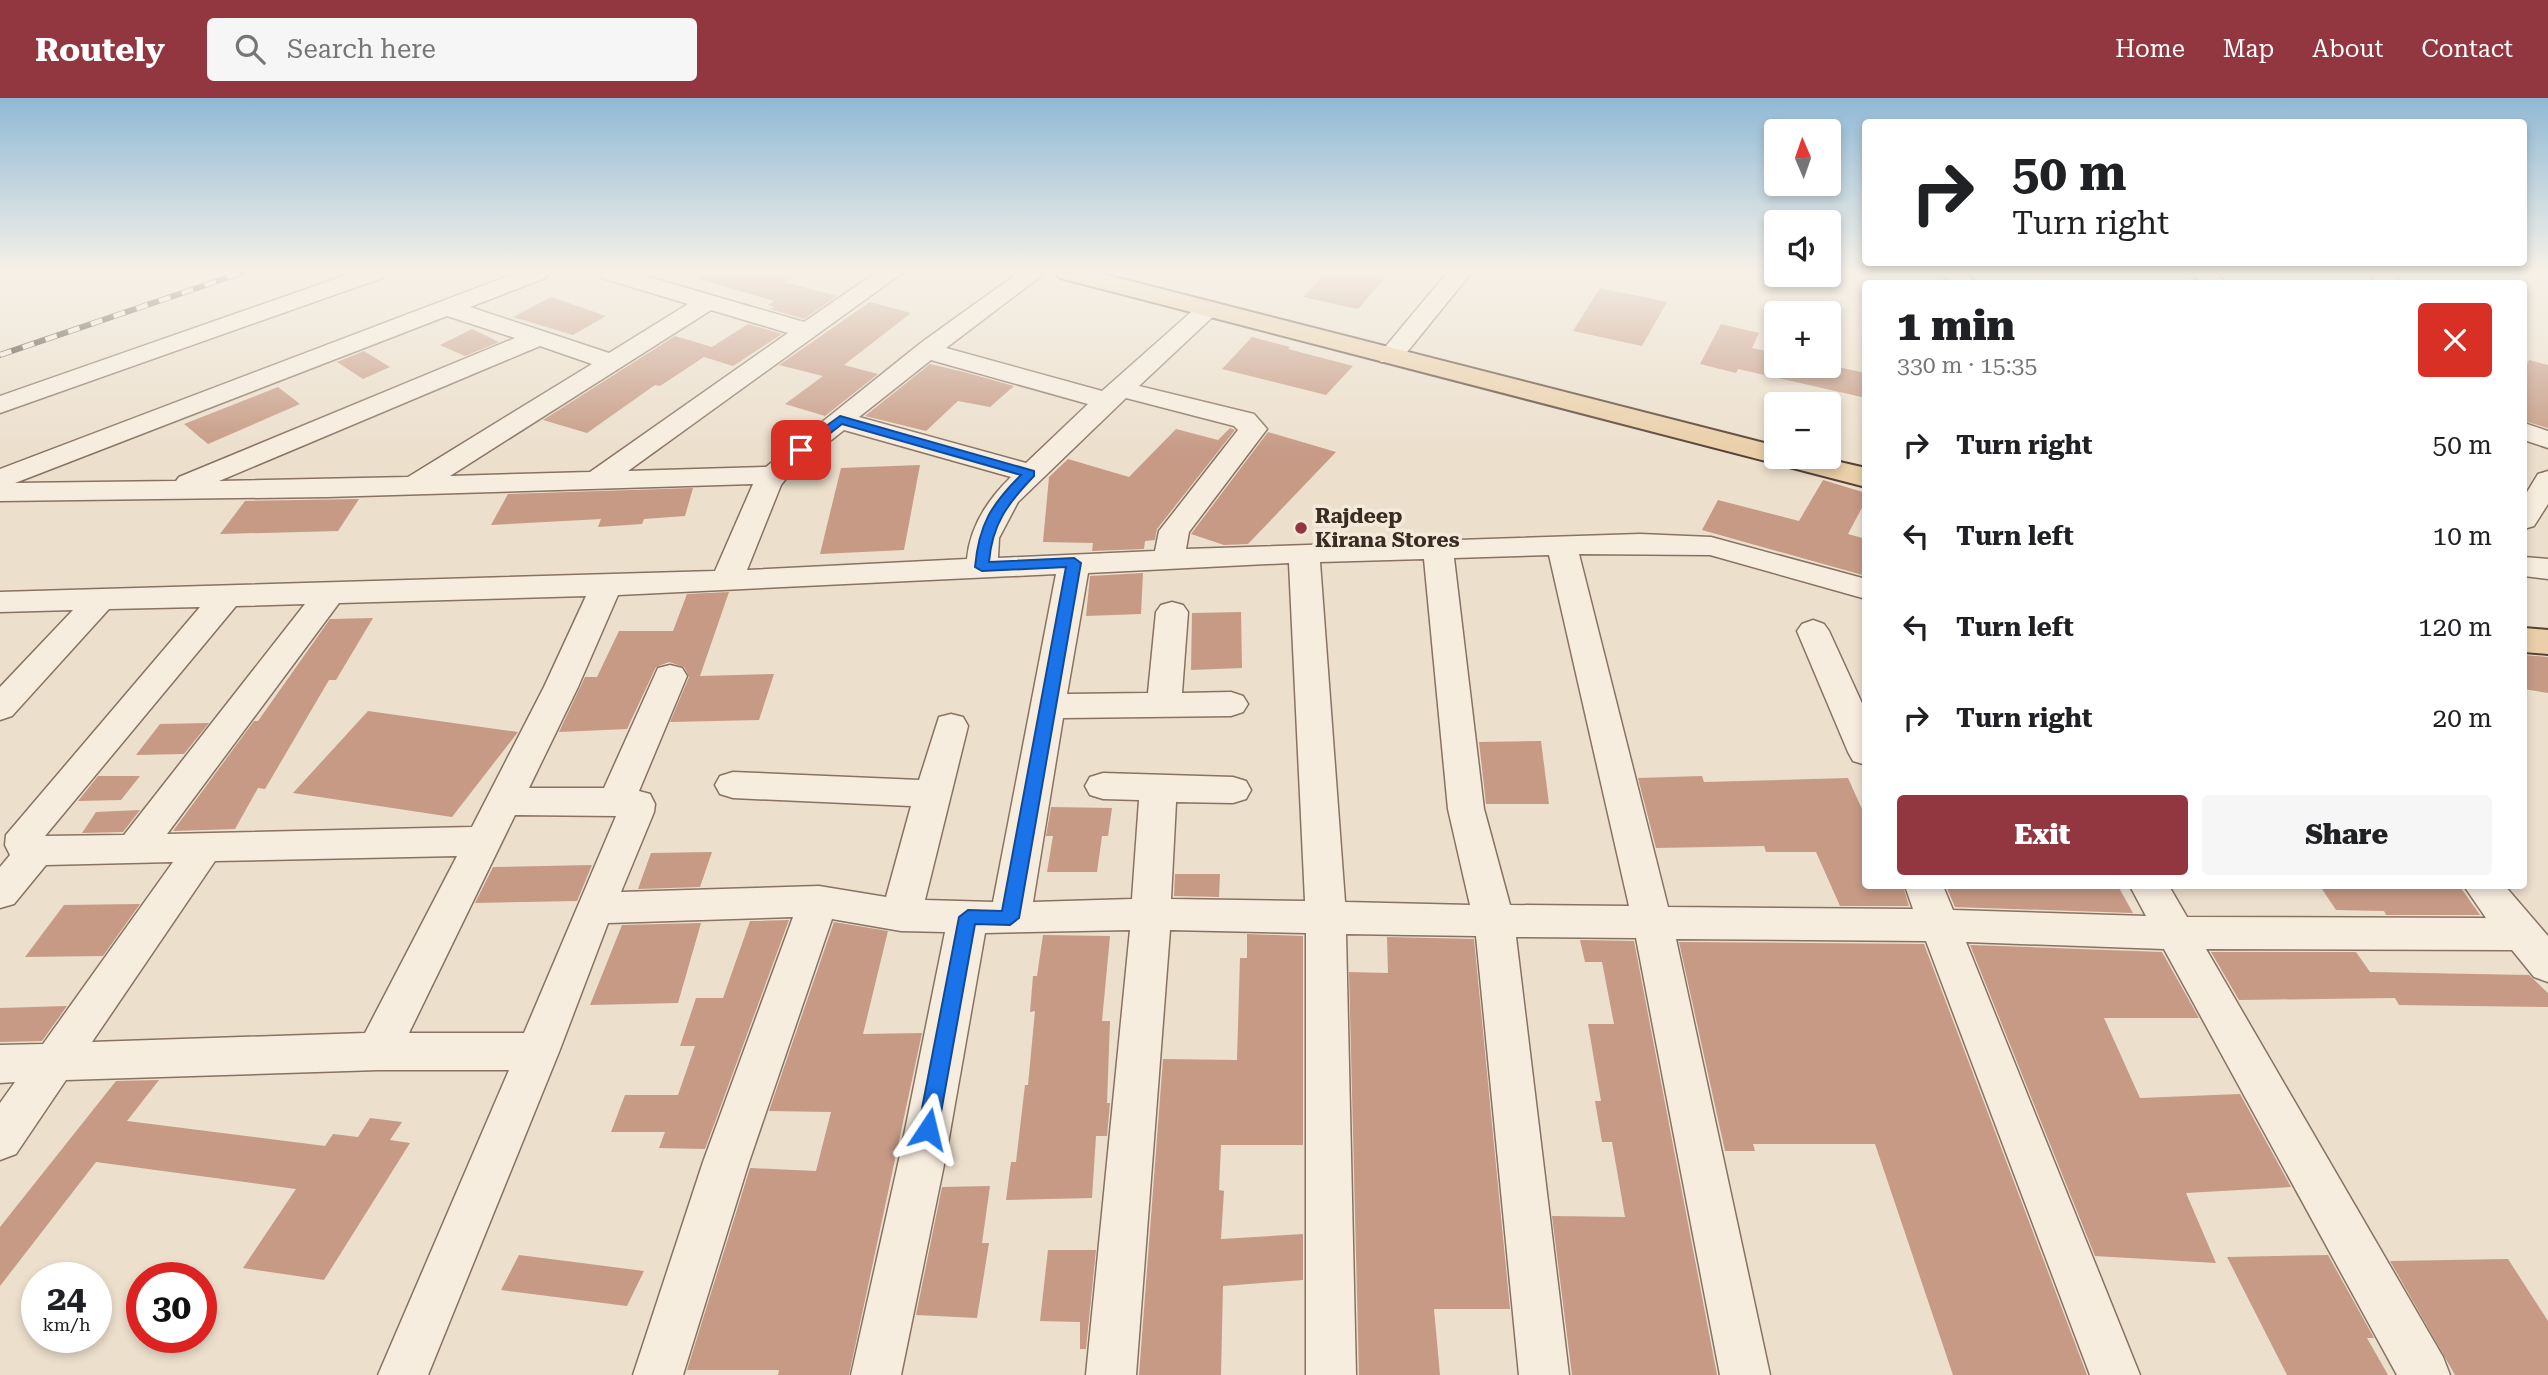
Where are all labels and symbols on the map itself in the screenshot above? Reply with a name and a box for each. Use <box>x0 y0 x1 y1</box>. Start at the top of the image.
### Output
north arrow <box>1764 119 1841 196</box>
pin <box>771 420 831 480</box>
place label: Rajdeep Kirana Stores <box>1315 504 1460 552</box>
marker: Rajdeep Kirana Stores <box>1293 520 1309 536</box>
position arrow <box>891 1092 965 1166</box>
speed limit sign: 30 <box>126 1262 217 1353</box>

